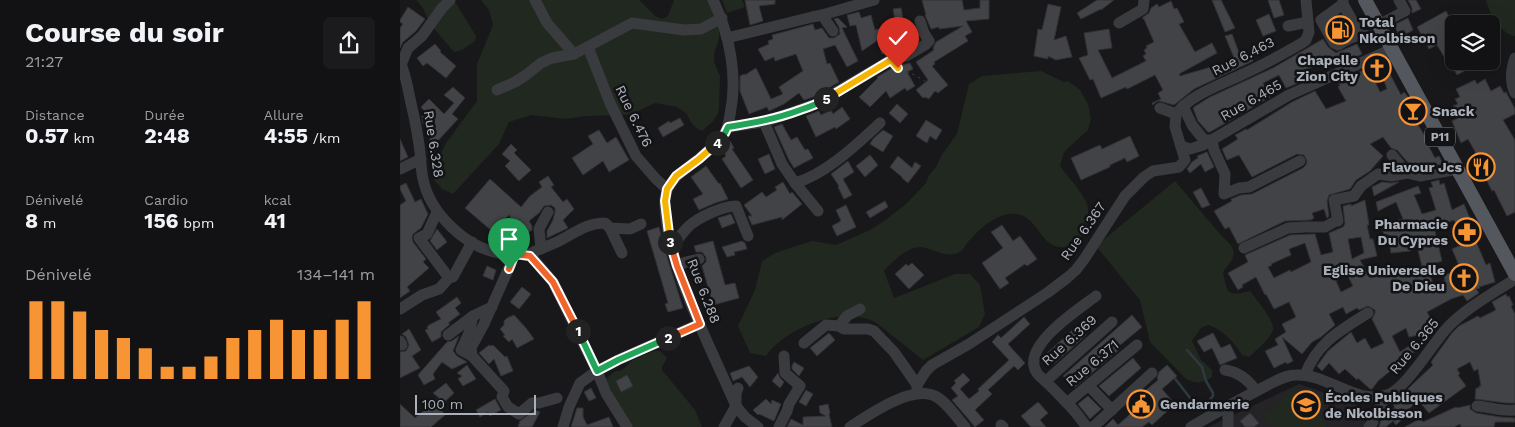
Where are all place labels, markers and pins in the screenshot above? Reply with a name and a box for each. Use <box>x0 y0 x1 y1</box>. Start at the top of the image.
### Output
place label: Total Nkolbisson <box>1359 14 1435 46</box>
fuel station icon: Total Nkolbisson <box>1325 15 1355 45</box>
pin <box>877 17 919 68</box>
place label: Chapelle Zion City <box>1296 52 1358 84</box>
church icon: Chapelle Zion City <box>1362 53 1392 83</box>
pin: 5 <box>814 86 838 112</box>
bar icon: Snack <box>1398 96 1428 126</box>
place label: Snack <box>1432 103 1475 119</box>
pin: 4 <box>704 130 730 156</box>
restaurant icon: Flavour Jcs <box>1466 152 1496 182</box>
place label: Flavour Jcs <box>1383 159 1463 175</box>
place label: Pharmacie Du Cypres <box>1374 216 1449 248</box>
pharmacy icon: Pharmacie Du Cypres <box>1452 217 1482 247</box>
pin <box>488 218 530 269</box>
pin: 3 <box>658 230 682 254</box>
place label: Eglise Universelle De Dieu <box>1323 262 1445 294</box>
church icon: Eglise Universelle De Dieu <box>1449 263 1479 293</box>
pin: 1 <box>566 318 590 344</box>
pin: 2 <box>656 326 680 350</box>
public building icon: Gendarmerie <box>1126 389 1156 419</box>
place label: Écoles Publiques de Nkolbisson <box>1325 389 1443 421</box>
school or university icon: Écoles Publiques de Nkolbisson <box>1291 390 1321 420</box>
place label: Gendarmerie <box>1160 396 1249 412</box>

